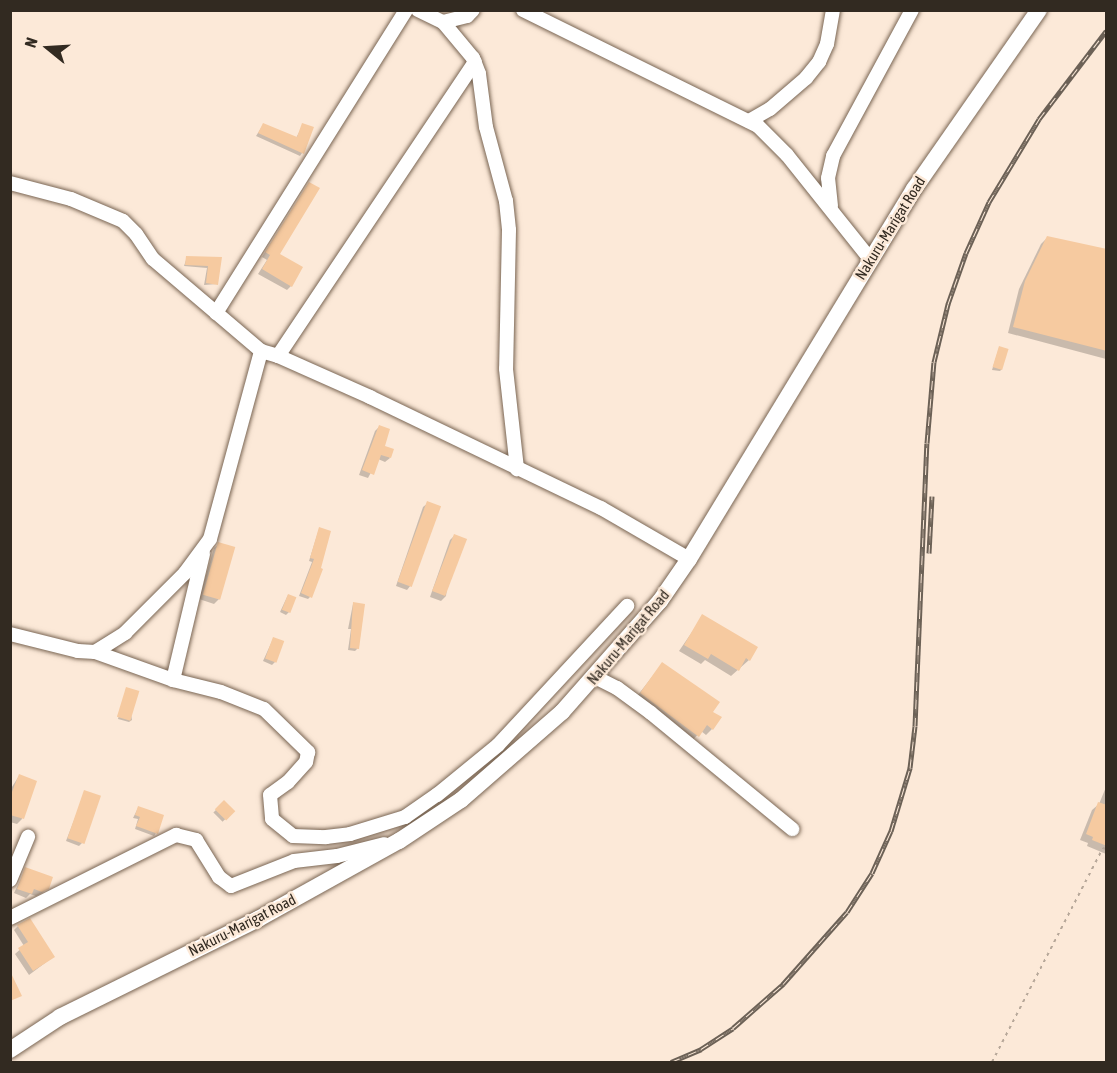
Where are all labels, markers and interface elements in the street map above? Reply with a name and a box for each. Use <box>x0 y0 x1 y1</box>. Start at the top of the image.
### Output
north arrow <box>18 18 78 78</box>
text: N <box>21 35 41 50</box>
street label: Nakuru-Marigat Road <box>851 173 929 283</box>
street label: Nakuru-Marigat Road <box>583 586 673 688</box>
street label: Nakuru-Marigat Road <box>185 890 299 960</box>

